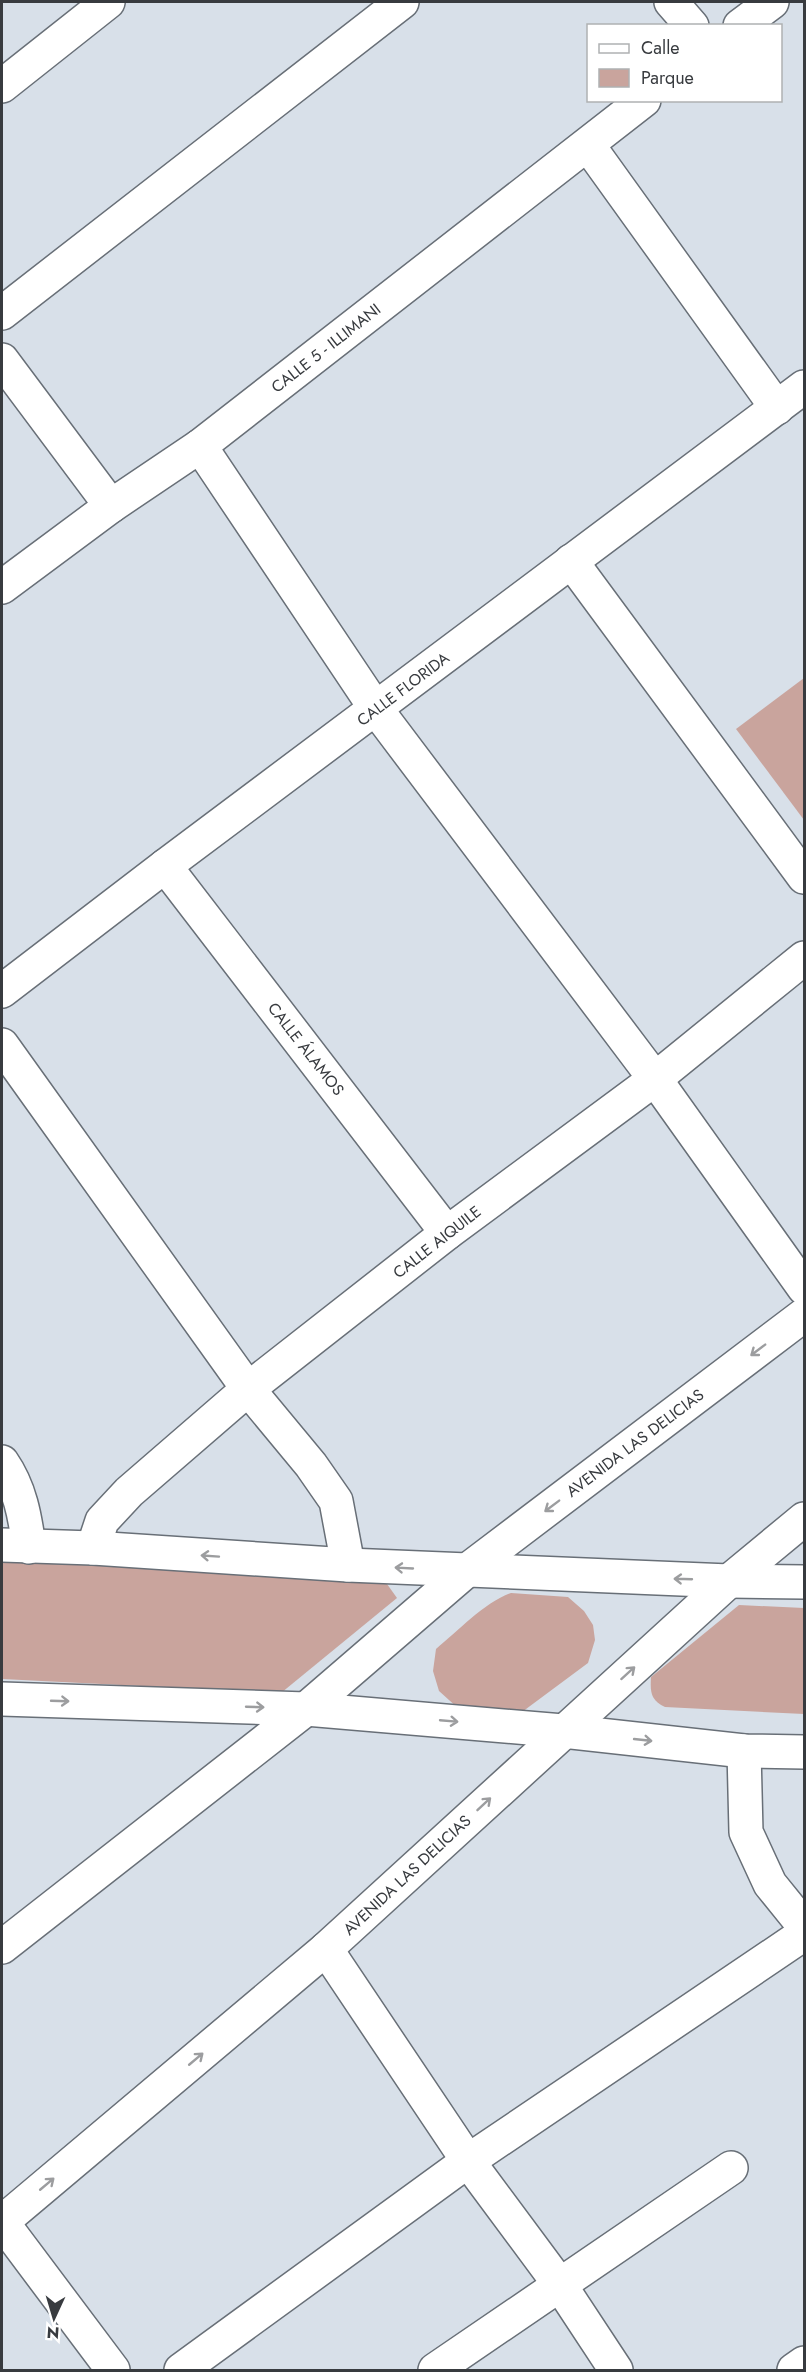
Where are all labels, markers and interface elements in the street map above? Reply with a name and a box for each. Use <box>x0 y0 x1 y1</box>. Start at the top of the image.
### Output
legend <box>587 24 782 102</box>
text: Calle <box>641 35 680 61</box>
text: Parque <box>641 65 694 91</box>
street label: CALLE 5 - ILLIMANI <box>266 298 386 398</box>
street label: CALLE FLORIDA <box>352 646 454 731</box>
street label: CALLE ÁLAMOS <box>262 998 350 1101</box>
street label: CALLE AIQUILE <box>388 1200 486 1284</box>
one-way arrow <box>750 1344 766 1357</box>
street label: AVENIDA LAS DELICIAS <box>561 1383 709 1503</box>
one-way arrow <box>544 1499 560 1512</box>
one-way arrow <box>200 1550 220 1561</box>
one-way arrow <box>395 1562 415 1574</box>
one-way arrow <box>674 1574 694 1585</box>
one-way arrow <box>620 1666 635 1680</box>
one-way arrow <box>49 1695 69 1707</box>
one-way arrow <box>244 1702 264 1713</box>
one-way arrow <box>439 1716 459 1727</box>
one-way arrow <box>633 1735 653 1746</box>
one-way arrow <box>476 1797 491 1811</box>
street label: AVENIDA LAS DELICIAS <box>338 1809 476 1940</box>
one-way arrow <box>188 2052 204 2065</box>
one-way arrow <box>39 2177 54 2191</box>
north arrow <box>24 2288 84 2348</box>
text: N <box>46 2321 60 2344</box>

